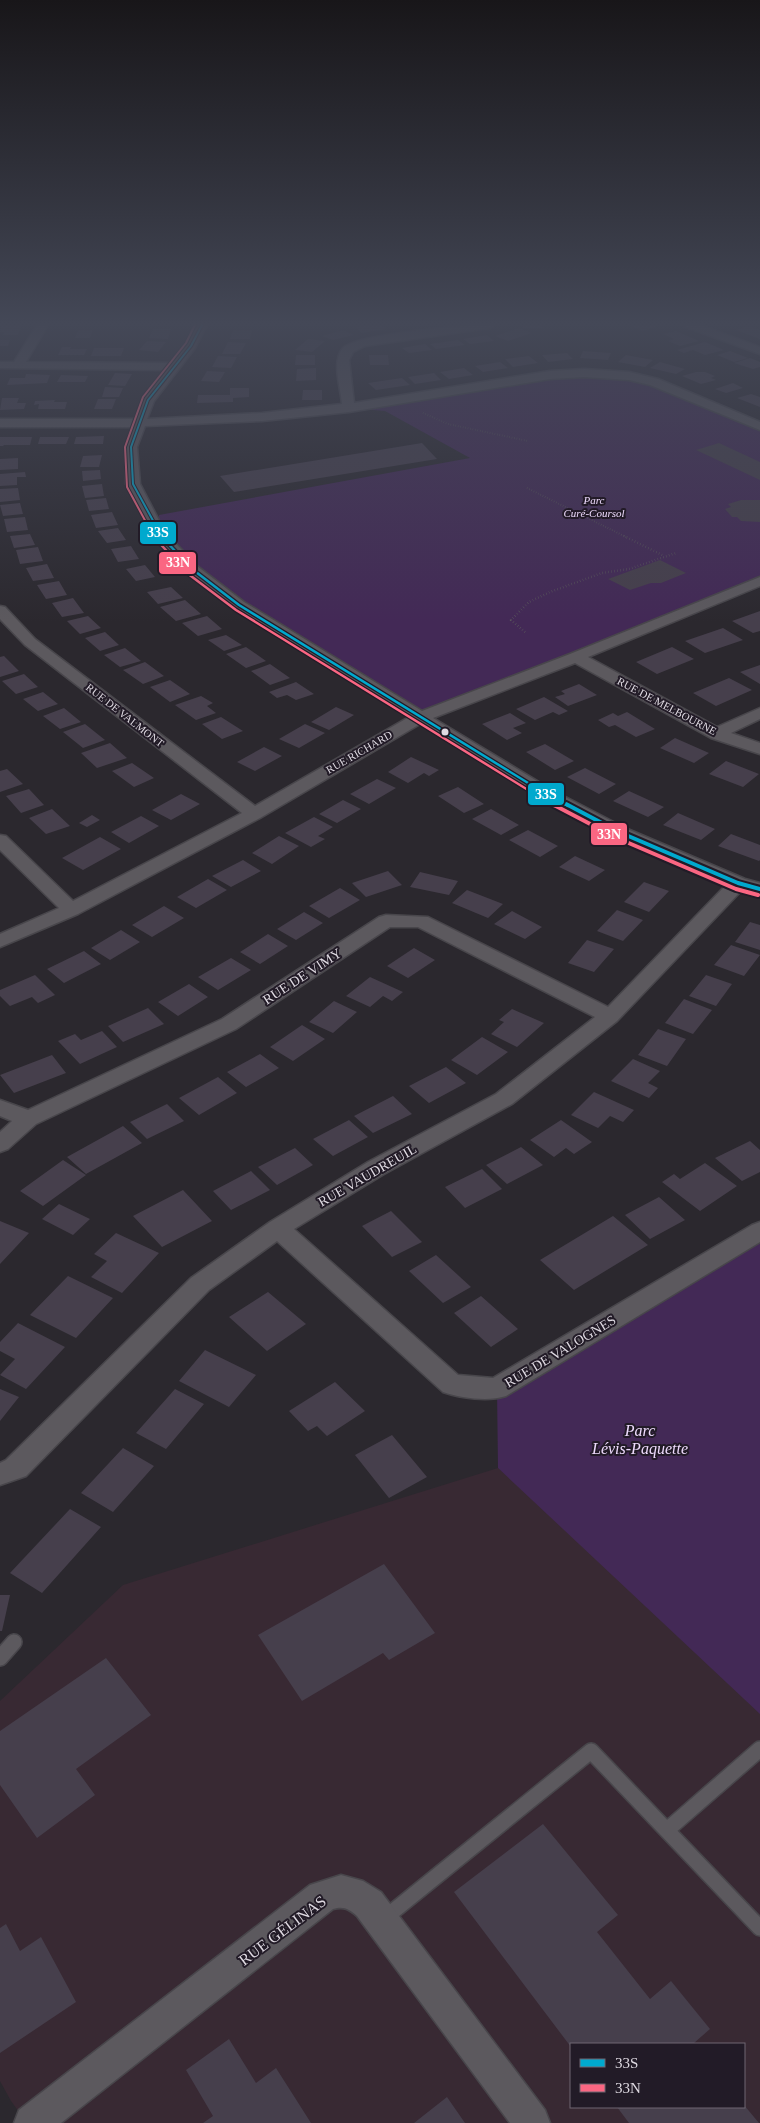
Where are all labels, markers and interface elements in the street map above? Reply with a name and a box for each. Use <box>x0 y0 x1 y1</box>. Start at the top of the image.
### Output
park label: Parc Curé-Coursol <box>563 494 625 519</box>
line badge: 33S <box>139 521 177 545</box>
text: 33S <box>147 525 169 540</box>
line badge: 33N <box>158 551 197 575</box>
text: 33N <box>166 555 190 570</box>
street label: RUE DE MELBOURNE <box>615 675 719 737</box>
street label: RUE DE VALMONT <box>84 681 167 749</box>
unlabelled marker <box>440 727 450 737</box>
street label: RUE RICHARD <box>324 728 394 776</box>
line badge: 33S <box>527 782 565 806</box>
text: 33S <box>535 787 557 802</box>
line badge: 33N <box>590 822 628 846</box>
text: 33N <box>597 827 621 842</box>
street label: RUE DE VIMY <box>260 945 344 1007</box>
street label: RUE VAUDREUIL <box>315 1141 419 1210</box>
street label: RUE DE VALOGNES <box>502 1312 619 1391</box>
park label: Parc Lévis-Paquette <box>591 1422 688 1458</box>
street label: RUE GÉLINAS <box>235 1891 329 1969</box>
legend <box>570 2043 745 2108</box>
text: 33S <box>615 2055 638 2071</box>
text: 33N <box>615 2080 641 2096</box>

